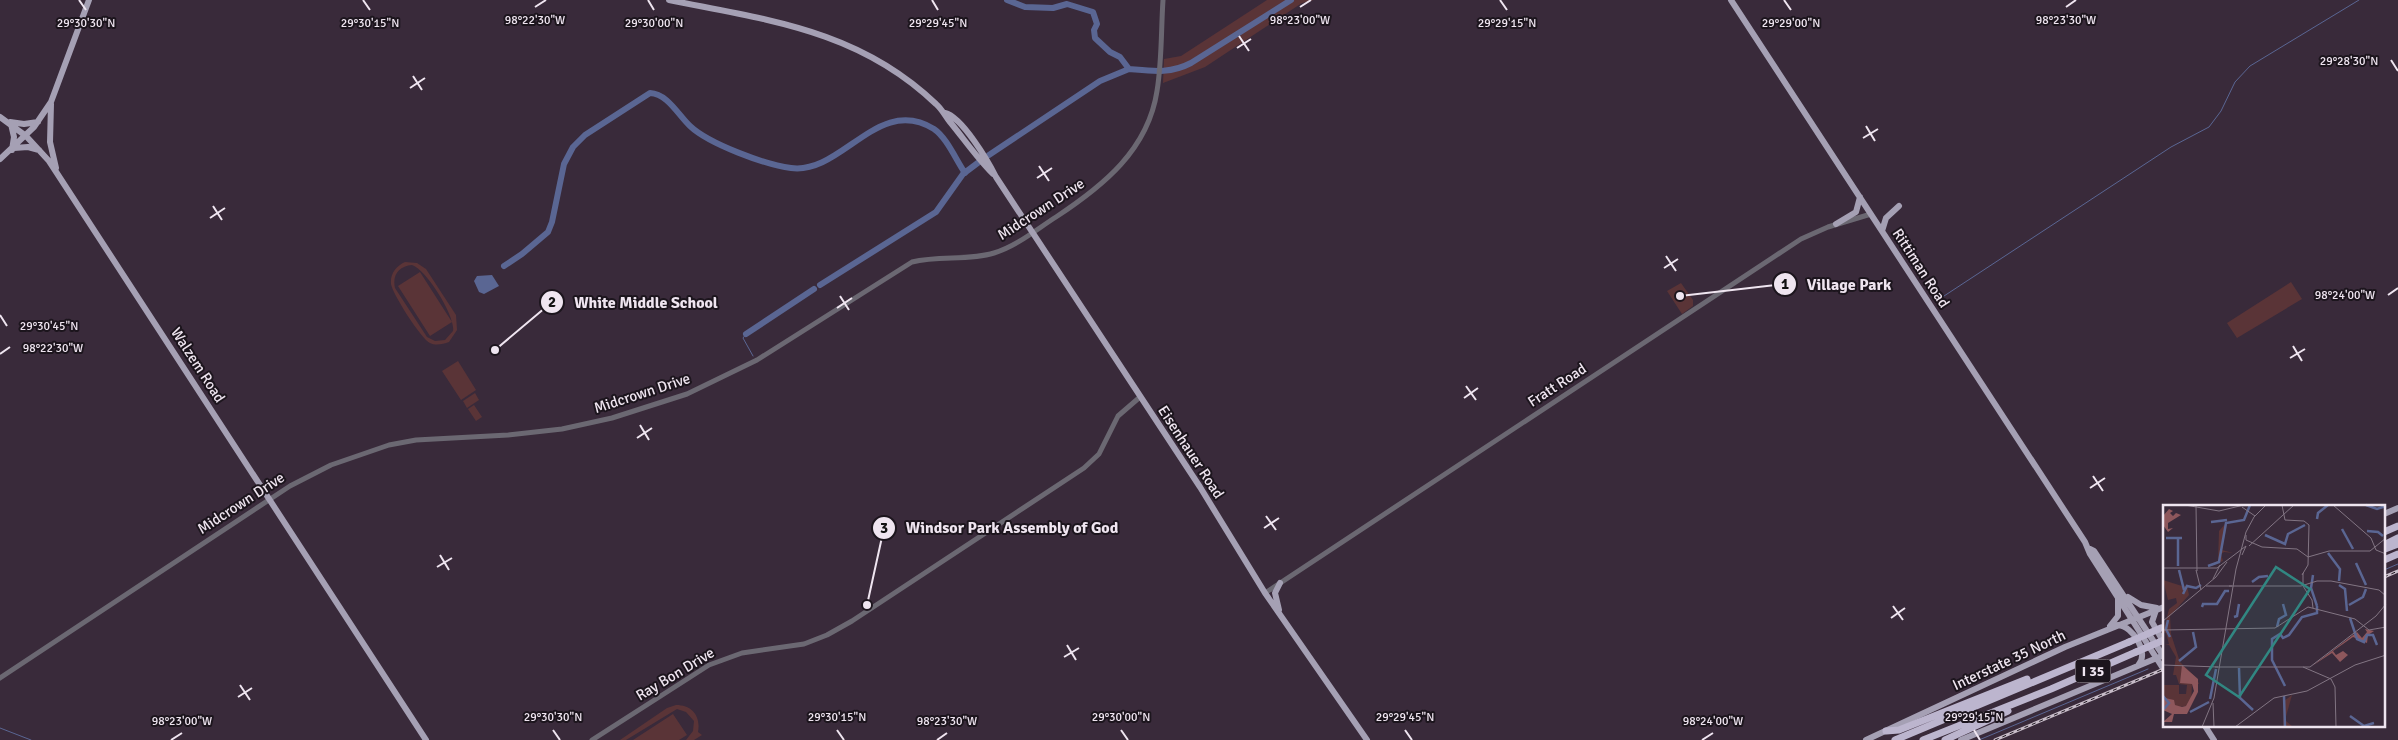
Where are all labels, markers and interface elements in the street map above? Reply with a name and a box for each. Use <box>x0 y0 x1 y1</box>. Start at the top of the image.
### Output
text: 98°22'30"W <box>505 13 565 28</box>
text: 98°23'00"W <box>1270 13 1330 28</box>
text: 98°23'30"W <box>2036 13 2096 28</box>
text: 29°30'30"N <box>57 16 115 31</box>
text: 29°30'15"N <box>341 16 399 31</box>
text: 29°30'00"N <box>625 16 683 31</box>
text: 29°29'45"N <box>909 16 967 31</box>
text: 29°29'15"N <box>1478 16 1536 31</box>
text: 29°29'00"N <box>1762 16 1820 31</box>
text: 29°28'30"N <box>2320 54 2378 69</box>
street label: Midcrown Drive <box>994 174 1088 244</box>
street label: Rittiman Road <box>1889 225 1953 311</box>
callout: Village Park <box>1772 268 1902 299</box>
text: 1 <box>1781 275 1789 293</box>
text: Village Park <box>1807 275 1892 295</box>
callout: White Middle School <box>540 286 728 317</box>
text: 98°24'00"W <box>2315 288 2375 303</box>
text: 2 <box>548 293 556 311</box>
text: White Middle School <box>574 293 718 313</box>
text: 29°30'45"N <box>20 319 78 334</box>
street label: Walzem Road <box>167 324 229 406</box>
text: 98°22'30"W <box>23 341 83 356</box>
street label: Fratt Road <box>1524 359 1590 411</box>
street label: Midcrown Drive <box>592 369 692 417</box>
street label: Eisenhauer Road <box>1154 402 1228 502</box>
street label: Midcrown Drive <box>194 468 288 538</box>
inset map <box>2163 505 2386 728</box>
callout: Windsor Park Assembly of God <box>871 512 1129 543</box>
text: Windsor Park Assembly of God <box>906 518 1119 538</box>
text: 3 <box>880 519 888 537</box>
street label: Interstate 35 North <box>1950 626 2068 694</box>
street label: Ray Bon Drive <box>632 643 718 705</box>
road number: I 35 <box>2076 659 2110 682</box>
text: 29°30'30"N <box>524 710 582 725</box>
text: 29°30'15"N <box>808 710 866 725</box>
text: 29°30'00"N <box>1092 710 1150 725</box>
text: 29°29'45"N <box>1376 710 1434 725</box>
text: 29°29'15"N <box>1945 710 2003 725</box>
text: 98°23'00"W <box>152 714 212 729</box>
text: 98°23'30"W <box>917 714 977 729</box>
text: 98°24'00"W <box>1683 714 1743 729</box>

